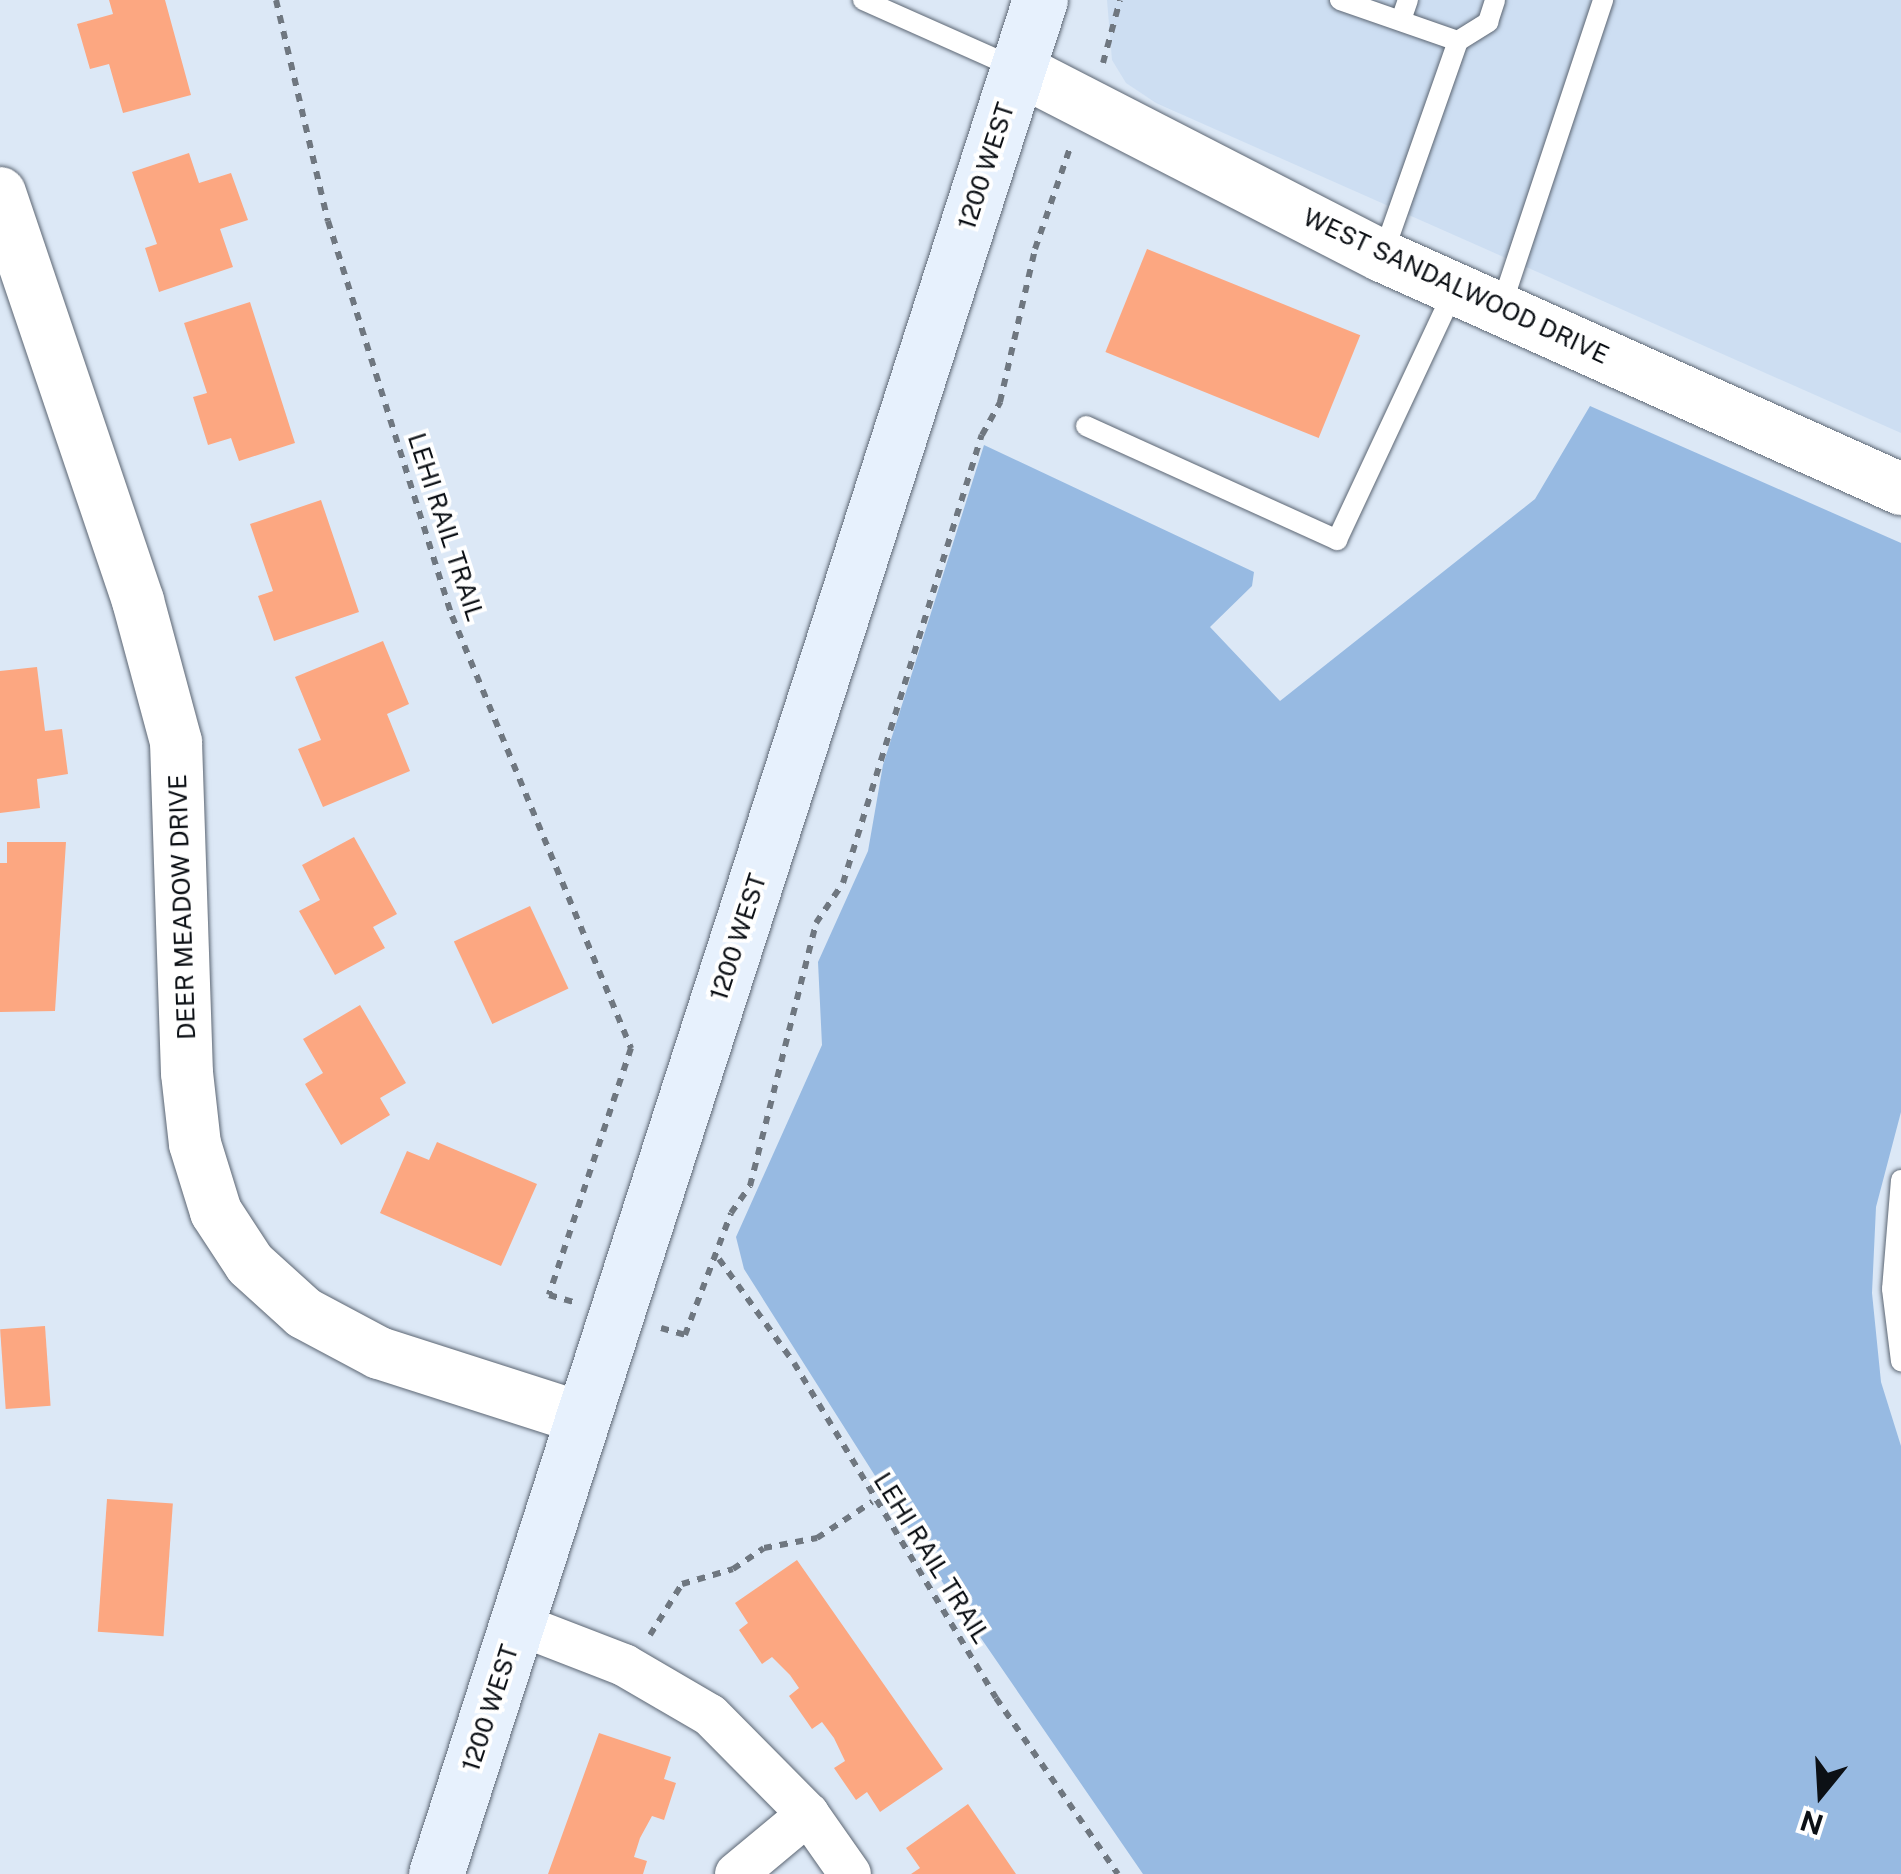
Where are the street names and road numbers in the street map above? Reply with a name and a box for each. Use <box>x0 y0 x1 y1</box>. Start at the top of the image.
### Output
street label: 1200 WEST <box>951 98 1021 234</box>
street label: WEST SANDALWOOD DRIVE <box>1298 202 1614 370</box>
street label: LEHI RAIL TRAIL <box>401 429 491 625</box>
street label: DEER MEADOW DRIVE <box>162 774 202 1040</box>
street label: 1200 WEST <box>703 869 773 1005</box>
street label: LEHI RAIL TRAIL <box>867 1467 997 1649</box>
street label: 1200 WEST <box>455 1640 525 1776</box>

